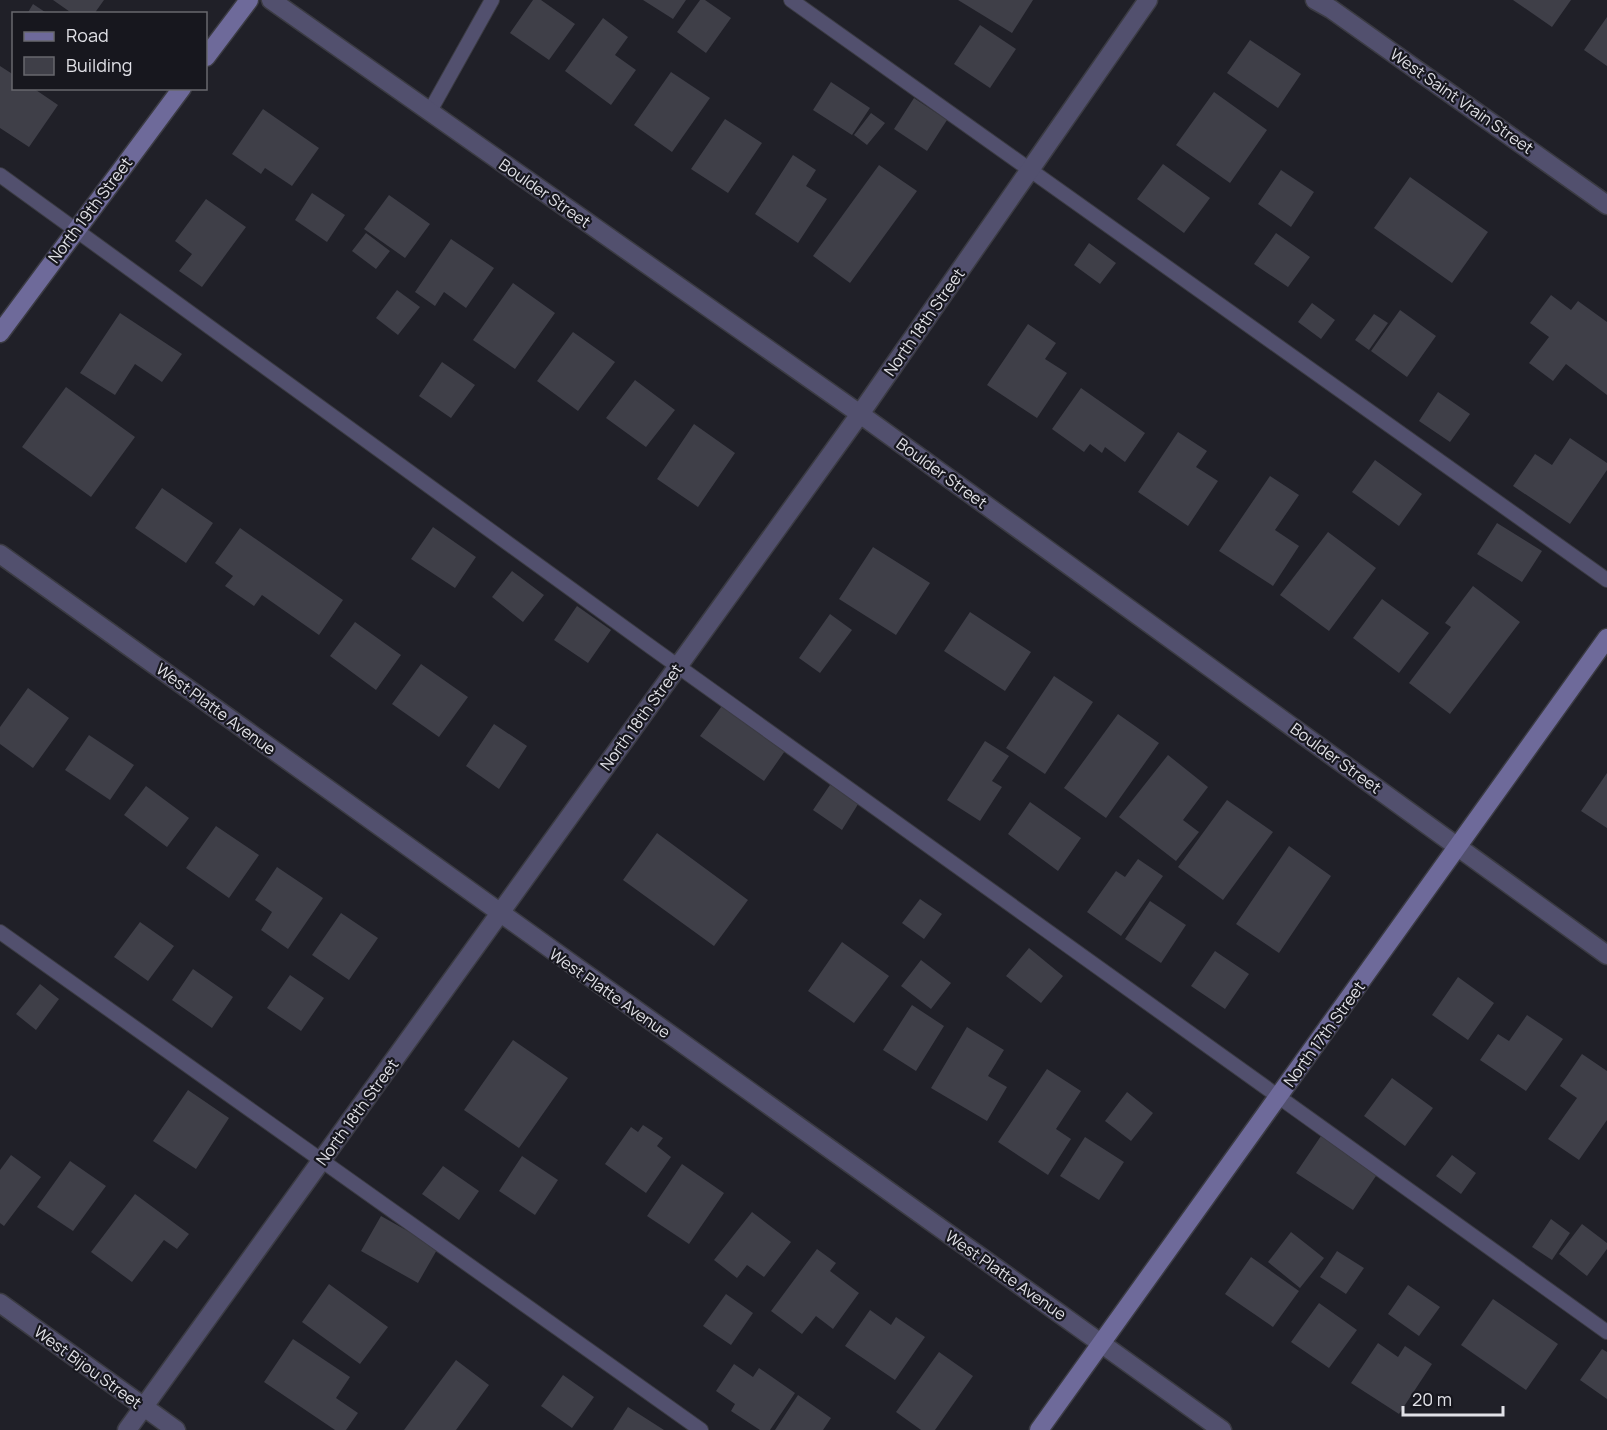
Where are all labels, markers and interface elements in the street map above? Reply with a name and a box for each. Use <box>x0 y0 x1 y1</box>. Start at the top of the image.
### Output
legend <box>12 12 207 90</box>
text: Road <box>66 23 109 47</box>
street label: West Saint Vrain Street <box>1386 43 1538 159</box>
text: Building <box>66 53 132 77</box>
street label: North 19th Street <box>43 152 137 268</box>
street label: Boulder Street <box>495 153 595 233</box>
street label: North 18th Street <box>879 264 969 380</box>
street label: Boulder Street <box>892 433 992 513</box>
street label: West Platte Avenue <box>152 658 280 760</box>
street label: North 18th Street <box>595 659 687 775</box>
street label: Boulder Street <box>1286 718 1386 798</box>
street label: West Platte Avenue <box>545 943 675 1043</box>
street label: North 17th Street <box>1278 977 1370 1091</box>
street label: North 18th Street <box>311 1054 403 1170</box>
street label: West Platte Avenue <box>941 1225 1071 1325</box>
street label: West Bijou Street <box>30 1320 146 1414</box>
scale bar <box>1403 1379 1504 1417</box>
text: 20 m <box>1412 1387 1452 1411</box>

